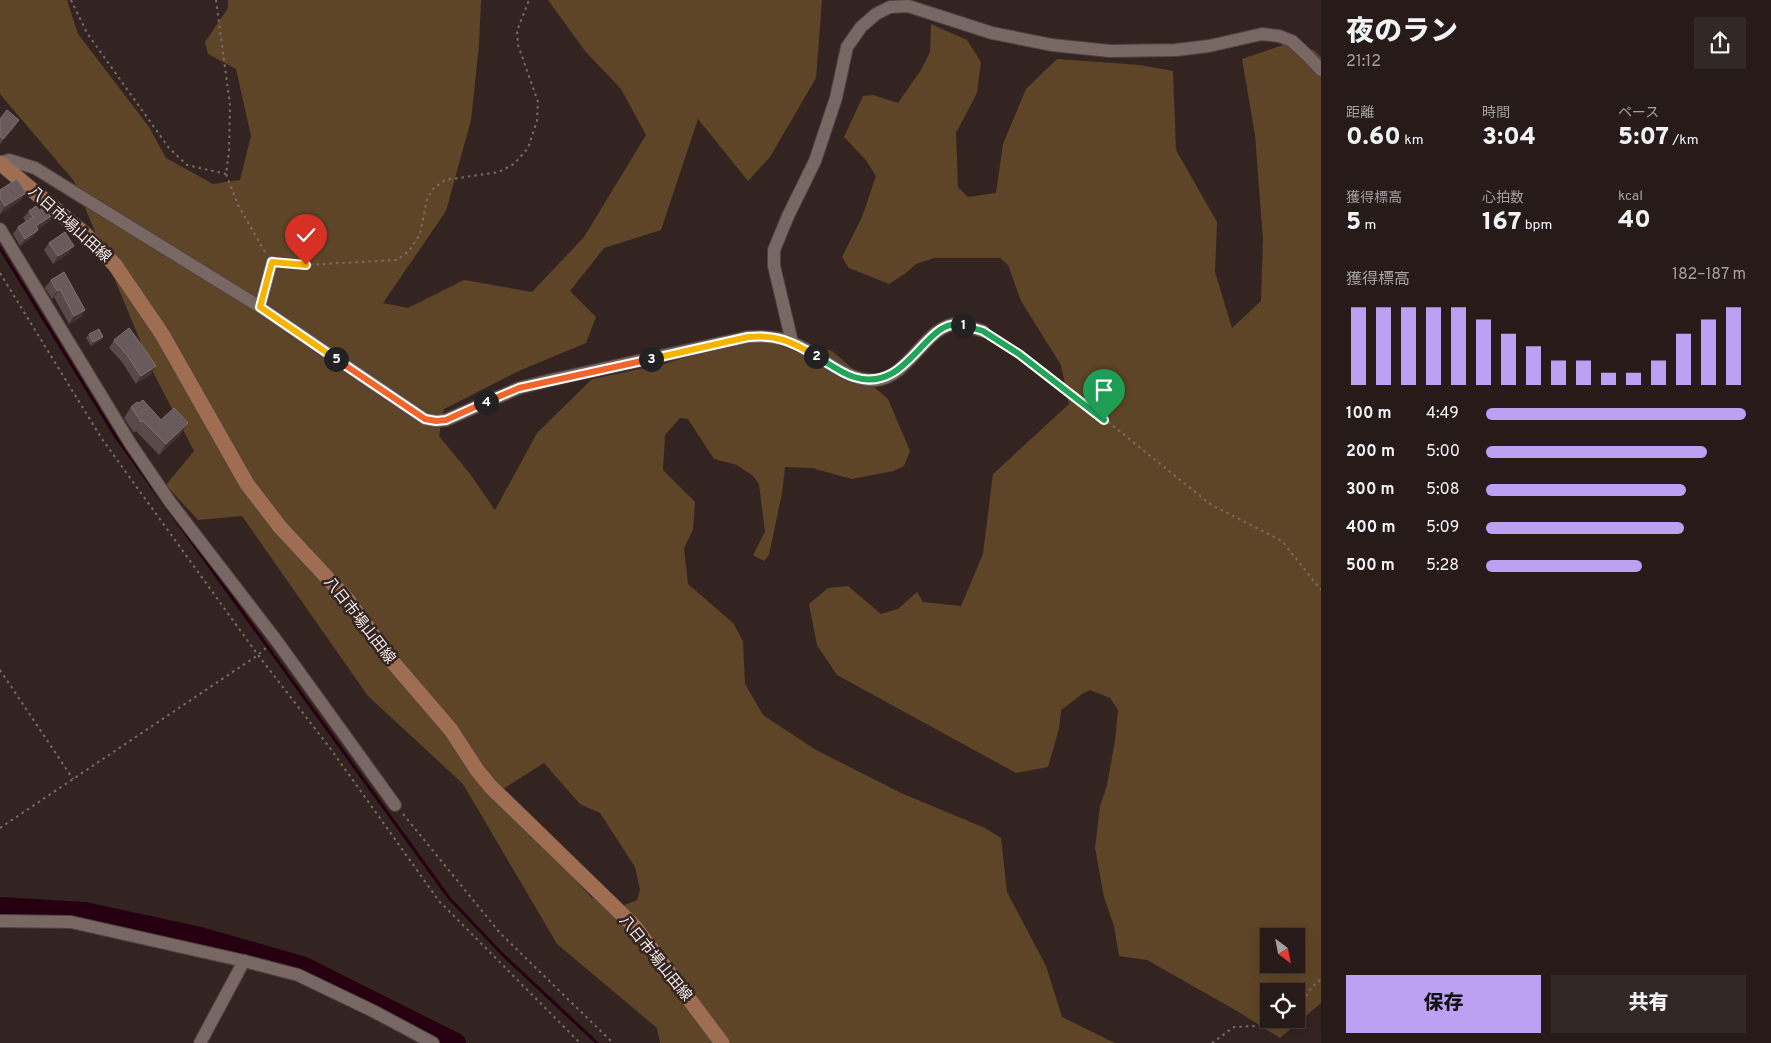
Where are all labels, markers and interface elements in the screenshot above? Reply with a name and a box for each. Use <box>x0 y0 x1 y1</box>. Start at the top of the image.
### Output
text: 夜のラン <box>1346 15 1458 51</box>
button: share <box>1694 17 1746 69</box>
text: 21:12 <box>1346 52 1381 72</box>
text: 距離 <box>1346 105 1374 122</box>
text: 時間 <box>1482 105 1510 122</box>
text: ペース <box>1618 105 1659 122</box>
text: 0.60 <box>1346 122 1401 154</box>
text: 3:04 <box>1482 122 1536 154</box>
text: 5:07 <box>1618 122 1669 154</box>
text: km <box>1401 132 1424 149</box>
text: /km <box>1669 132 1699 149</box>
street label: 八日市場山田線 <box>24 183 114 267</box>
text: kcal <box>1618 188 1643 205</box>
text: 獲得標高 <box>1346 190 1402 207</box>
text: 心拍数 <box>1482 190 1524 207</box>
text: 40 <box>1618 205 1651 237</box>
text: 5 <box>1346 207 1361 239</box>
text: 167 <box>1482 207 1521 239</box>
pin <box>285 214 327 265</box>
text: m <box>1361 217 1376 234</box>
text: bpm <box>1521 217 1552 234</box>
icon: check <box>292 221 320 249</box>
text: 182–187 m <box>1672 265 1746 285</box>
text: 獲得標高 <box>1346 270 1410 290</box>
pin: 1 <box>950 312 976 338</box>
text: 1 <box>961 317 966 334</box>
pin: 2 <box>804 344 828 368</box>
pin: 5 <box>324 346 348 372</box>
pin: 3 <box>638 346 664 372</box>
text: 2 <box>812 348 821 365</box>
text: 5 <box>332 351 341 368</box>
text: 3 <box>647 351 656 368</box>
pin <box>1083 369 1125 420</box>
icon: arrive <box>1090 376 1118 404</box>
pin: 4 <box>474 390 498 414</box>
text: 4 <box>482 394 491 411</box>
text: 100 m <box>1346 404 1392 424</box>
text: 4:49 <box>1426 404 1459 424</box>
text: 200 m <box>1346 442 1395 462</box>
text: 5:00 <box>1426 442 1460 462</box>
text: 300 m <box>1346 480 1394 500</box>
text: 5:08 <box>1426 480 1460 500</box>
text: 400 m <box>1346 518 1395 538</box>
text: 5:09 <box>1426 518 1459 538</box>
text: 500 m <box>1346 556 1395 576</box>
text: 5:28 <box>1426 556 1459 576</box>
street label: 八日市場山田線 <box>319 574 399 668</box>
street label: 八日市場山田線 <box>614 912 695 1006</box>
north arrow <box>1260 928 1305 972</box>
map controls <box>1260 928 1305 1028</box>
button: 保存 <box>1346 975 1541 1033</box>
button: 共有 <box>1551 975 1746 1033</box>
button: locate <box>1260 983 1305 1028</box>

